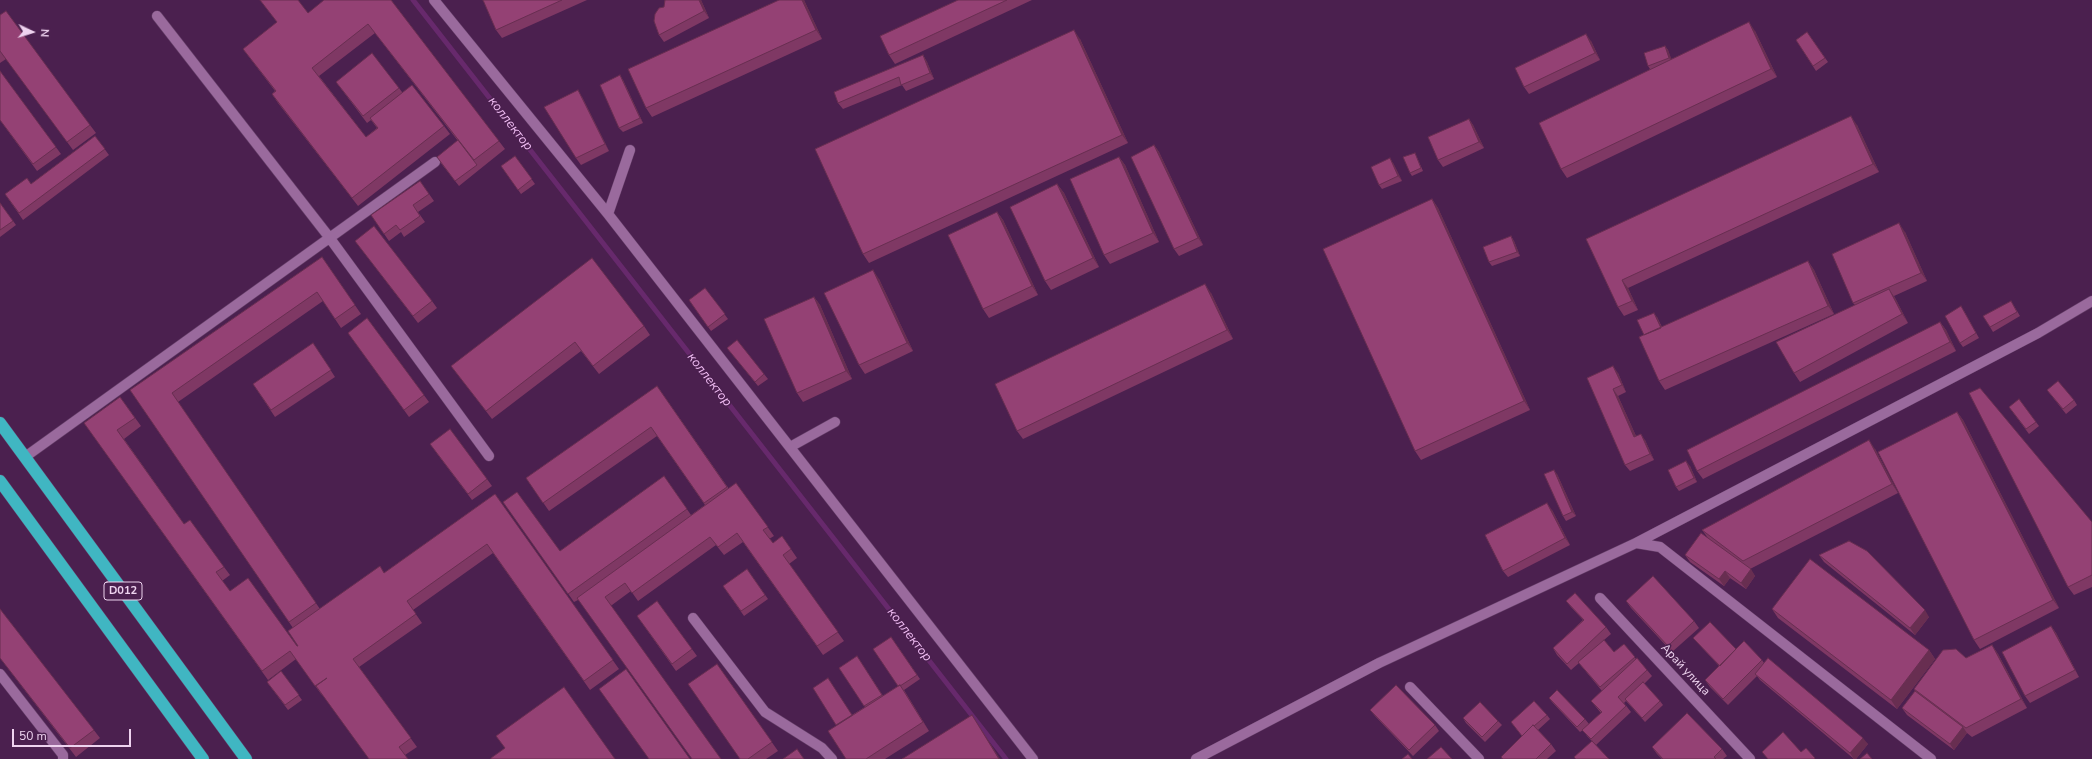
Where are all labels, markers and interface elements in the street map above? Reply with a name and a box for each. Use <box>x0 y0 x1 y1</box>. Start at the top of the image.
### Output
north arrow <box>12 12 52 52</box>
text: N <box>37 28 52 37</box>
water label: коллектор <box>484 94 536 154</box>
water label: коллектор <box>683 350 735 410</box>
road number: D012 <box>104 582 142 600</box>
water label: коллектор <box>883 605 935 665</box>
street label: Арай улица <box>1657 641 1713 699</box>
scale bar <box>14 721 133 747</box>
text: 50 m <box>19 728 47 744</box>

